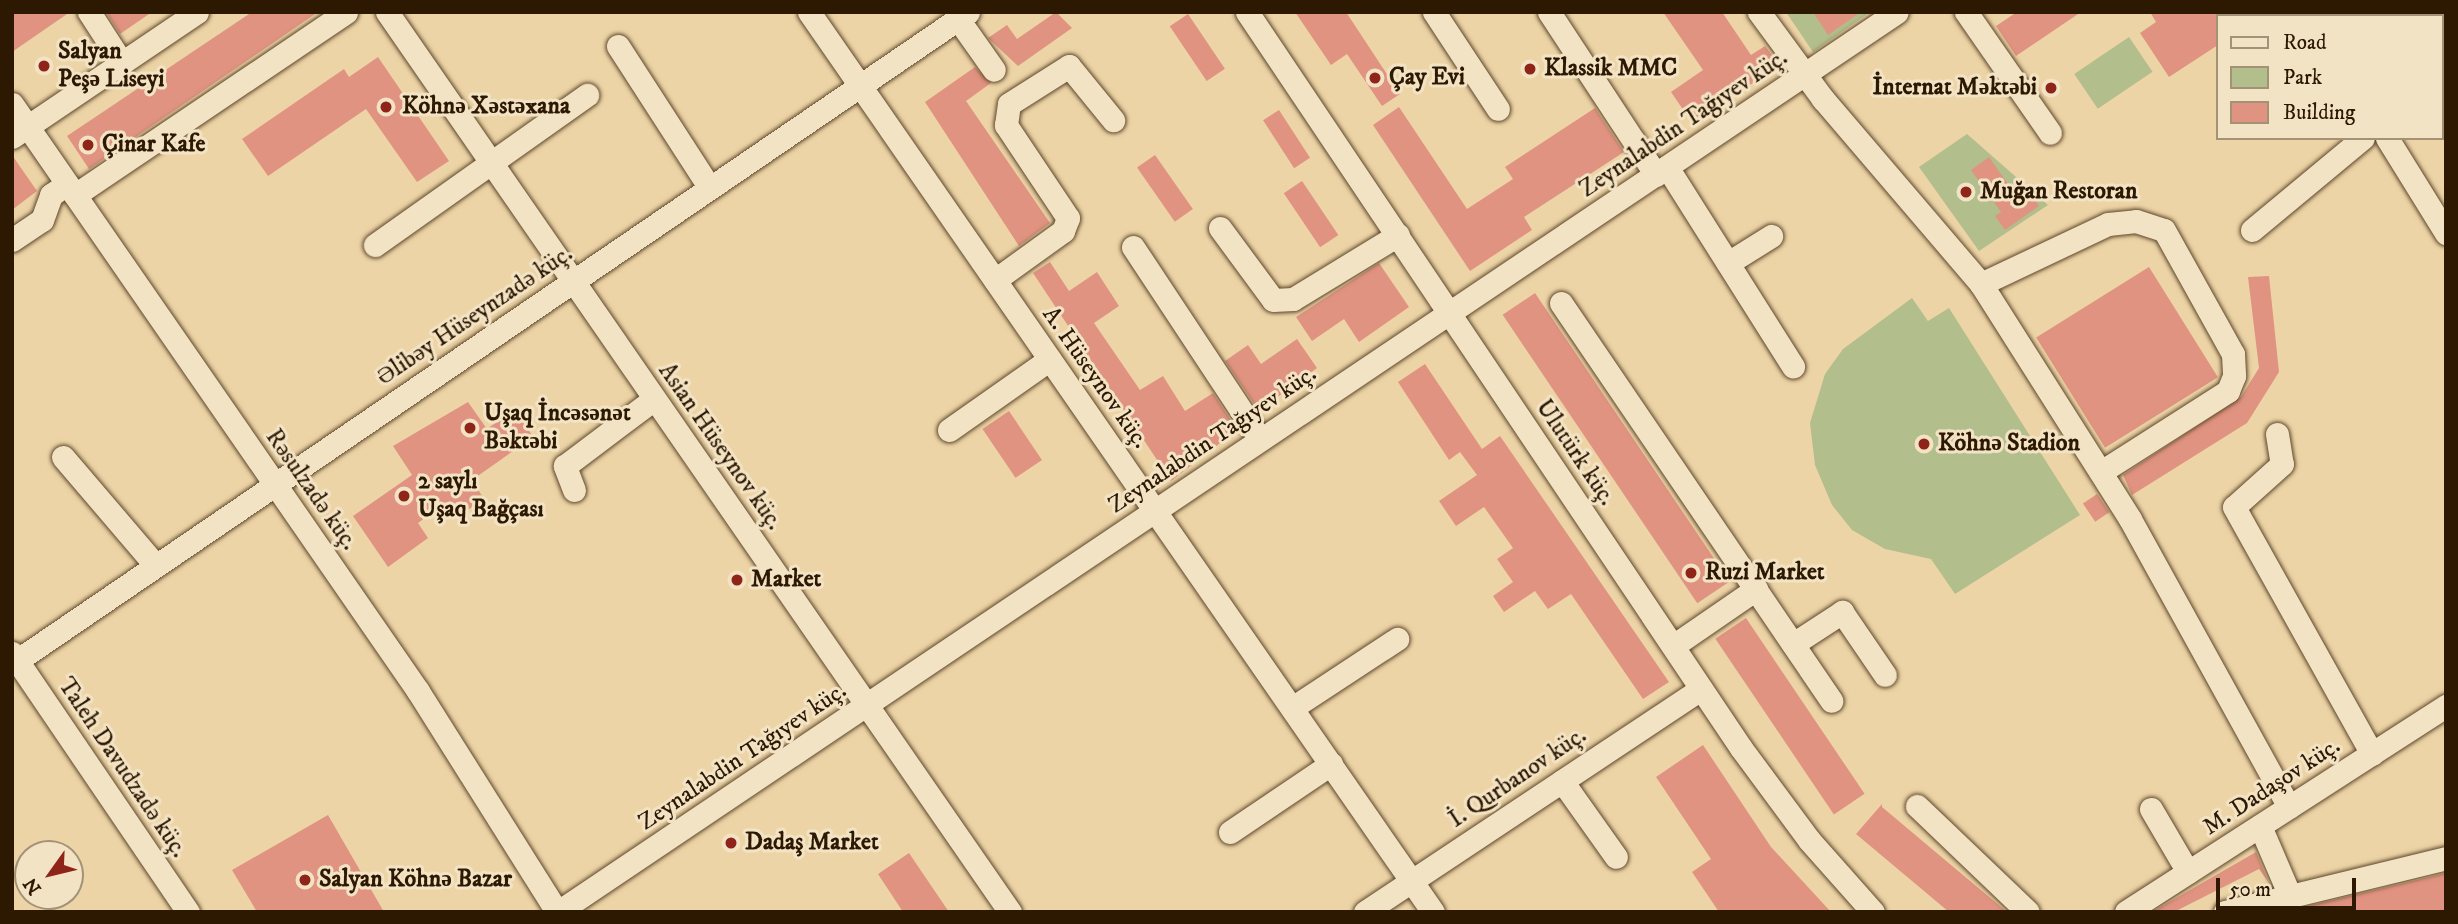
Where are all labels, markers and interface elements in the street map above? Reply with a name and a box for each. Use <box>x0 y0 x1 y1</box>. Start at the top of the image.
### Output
legend <box>2216 14 2444 140</box>
text: Road <box>2283 30 2327 56</box>
place label: Salyan Peşə Liseyi <box>58 38 164 94</box>
street label: Zeynalabdin Tağıyev küç. <box>1575 44 1793 204</box>
place label: Klassik MMC <box>1544 55 1677 83</box>
marker: Salyan Peşə Liseyi <box>36 58 52 74</box>
marker: Klassik MMC <box>1522 61 1538 77</box>
place label: Çay Evi <box>1389 64 1465 92</box>
text: Park <box>2283 65 2322 91</box>
marker: Çay Evi <box>1367 70 1383 86</box>
place label: İnternat Məktəbi <box>1872 74 2037 102</box>
marker: İnternat Məktəbi <box>2043 80 2059 96</box>
place label: Köhnə Xəstəxana <box>402 93 570 121</box>
marker: Köhnə Xəstəxana <box>376 97 396 117</box>
text: Building <box>2283 100 2355 126</box>
place label: Çinar Kafe <box>102 131 205 159</box>
marker: Çinar Kafe <box>80 137 96 153</box>
place label: Muğan Restoran <box>1980 178 2137 206</box>
marker: Muğan Restoran <box>1958 184 1974 200</box>
street label: Əlibəy Hüseynzadə küç. <box>372 240 578 392</box>
street label: A. Hüseynov küç. <box>1035 302 1155 454</box>
street label: Asian Hüseynov küç. <box>652 358 788 536</box>
street label: Zeynalabdin Tağıyev küç. <box>1104 360 1322 520</box>
street label: Ulutürk küç. <box>1529 394 1621 512</box>
place label: Uşaq İncəsənət Bəktəbi <box>484 400 631 456</box>
marker: Uşaq İncəsənət Bəktəbi <box>462 420 478 436</box>
street label: Rəsulzadə küç. <box>259 424 363 556</box>
place label: Köhnə Stadion <box>1938 430 2080 458</box>
marker: Köhnə Stadion <box>1916 436 1932 452</box>
place label: 2 saylı Uşaq Bağçası <box>418 468 544 524</box>
marker: 2 saylı Uşaq Bağçası <box>396 488 412 504</box>
place label: Ruzi Market <box>1705 559 1825 587</box>
marker: Ruzi Market <box>1683 565 1699 581</box>
place label: Market <box>751 566 821 594</box>
marker: Market <box>729 572 745 588</box>
street label: Taleh Davudzadə küç. <box>51 673 193 863</box>
street label: Zeynalabdin Tağıyev küç. <box>634 677 852 837</box>
street label: İ. Qurbanov küç. <box>1444 721 1592 835</box>
street label: M. Dadaşov küç. <box>2198 732 2346 842</box>
place label: Dadaş Market <box>745 829 879 857</box>
marker: Dadaş Market <box>723 835 739 851</box>
north arrow <box>14 840 84 910</box>
scale bar <box>2220 864 2360 908</box>
place label: Salyan Köhnə Bazar <box>319 866 512 894</box>
marker: Salyan Köhnə Bazar <box>297 872 313 888</box>
text: N <box>19 873 47 899</box>
text: 50 m <box>2229 877 2271 903</box>

